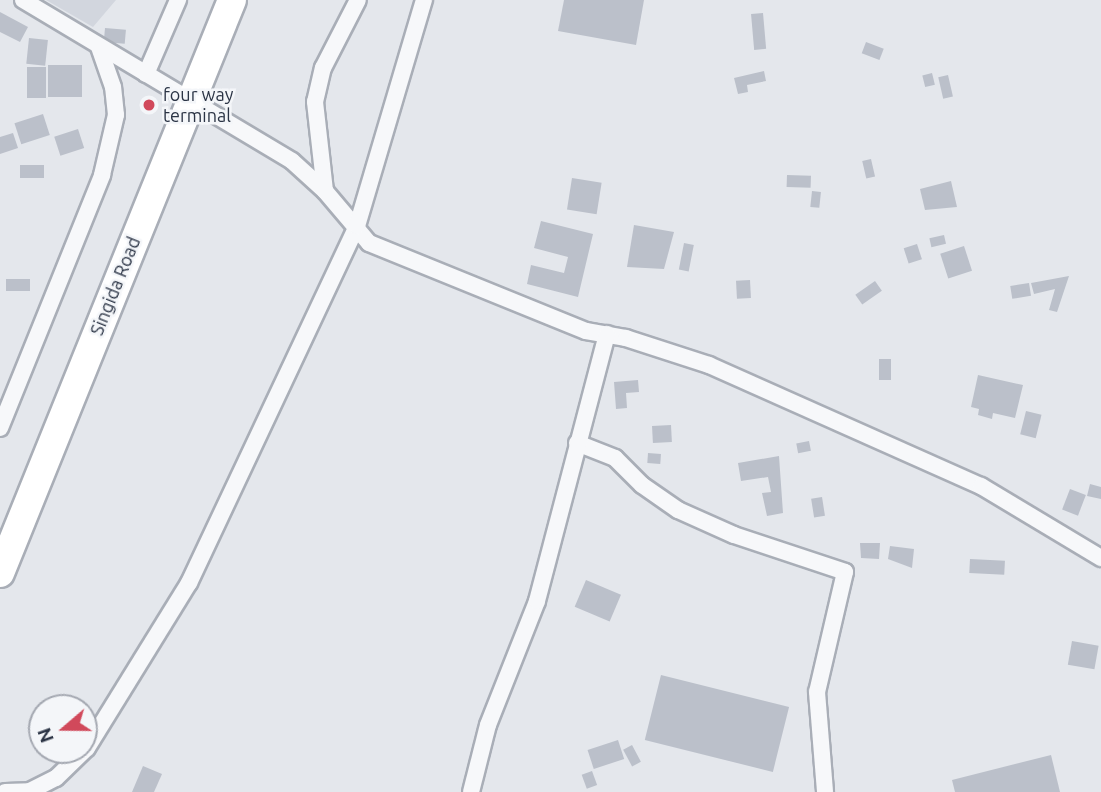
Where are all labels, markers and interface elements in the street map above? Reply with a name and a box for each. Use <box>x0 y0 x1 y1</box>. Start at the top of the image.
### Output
place label: four way terminal <box>163 84 233 126</box>
marker: four way terminal <box>141 97 157 113</box>
street label: Singida Road <box>85 234 145 338</box>
north arrow <box>28 694 98 764</box>
text: N <box>32 725 58 746</box>

